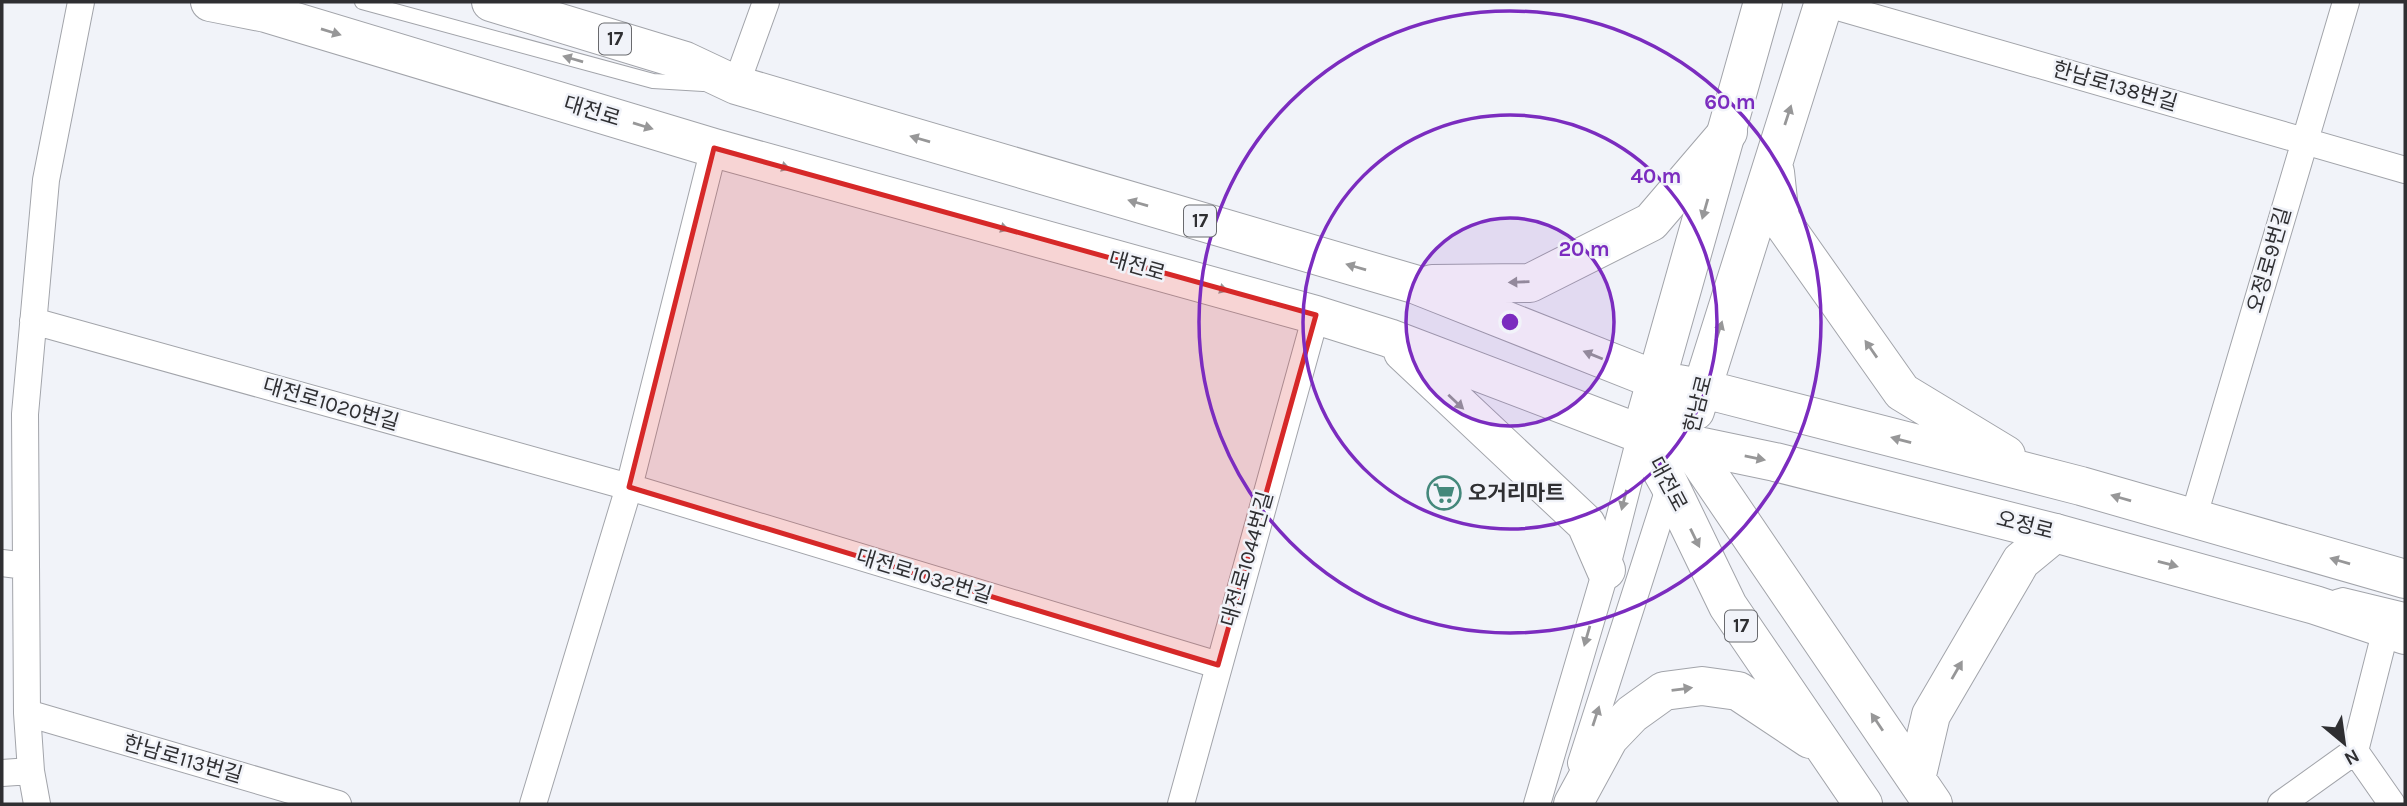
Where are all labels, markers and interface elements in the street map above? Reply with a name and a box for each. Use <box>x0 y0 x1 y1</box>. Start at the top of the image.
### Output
road number: 17 <box>599 23 631 54</box>
one-way arrow <box>321 28 342 38</box>
one-way arrow <box>562 53 583 63</box>
street label: 한남로138번길 <box>2050 57 2180 115</box>
text: 60 m <box>1704 90 1756 114</box>
street label: 대전로 <box>561 91 623 131</box>
one-way arrow <box>1784 104 1794 125</box>
one-way arrow <box>633 122 654 132</box>
one-way arrow <box>909 134 930 144</box>
one-way arrow <box>769 161 791 172</box>
text: 40 m <box>1630 164 1682 188</box>
one-way arrow <box>1127 198 1148 208</box>
one-way arrow <box>1700 199 1710 220</box>
street label: 오정로9번길 <box>2242 204 2296 316</box>
road number: 17 <box>1184 206 1216 236</box>
one-way arrow <box>988 222 1010 233</box>
text: 20 m <box>1558 237 1610 261</box>
street label: 대전로 <box>1106 246 1168 286</box>
one-way arrow <box>1346 262 1367 272</box>
one-way arrow <box>1508 277 1530 288</box>
one-way arrow <box>1207 283 1229 294</box>
centre of rings <box>1498 310 1522 334</box>
one-way arrow <box>1714 321 1724 342</box>
one-way arrow <box>1865 340 1879 358</box>
one-way arrow <box>1582 349 1603 360</box>
street label: 대전로1020번길 <box>260 373 402 435</box>
street label: 한남로 <box>1679 373 1717 435</box>
one-way arrow <box>1448 394 1465 411</box>
one-way arrow <box>1890 434 1912 445</box>
one-way arrow <box>1744 452 1766 463</box>
street label: 대전로 <box>1644 453 1692 515</box>
supermarket icon: 오거리마트 <box>1425 474 1463 512</box>
place label: 오거리마트 <box>1468 481 1565 505</box>
street label: 대전로1044번길 <box>1216 489 1278 629</box>
one-way arrow <box>1618 489 1629 511</box>
one-way arrow <box>2110 492 2131 502</box>
street label: 오정로 <box>1994 506 2056 544</box>
one-way arrow <box>1689 528 1701 548</box>
street label: 대전로1032번길 <box>853 544 995 608</box>
one-way arrow <box>2328 555 2350 566</box>
one-way arrow <box>2158 560 2179 570</box>
road number: 17 <box>1725 610 1757 642</box>
one-way arrow <box>1581 626 1591 647</box>
one-way arrow <box>1951 661 1963 680</box>
one-way arrow <box>1671 683 1693 694</box>
one-way arrow <box>1591 705 1602 726</box>
north arrow <box>2309 708 2379 778</box>
one-way arrow <box>1870 713 1884 731</box>
street label: 한남로113번길 <box>121 731 245 787</box>
text: N <box>2340 744 2363 770</box>

